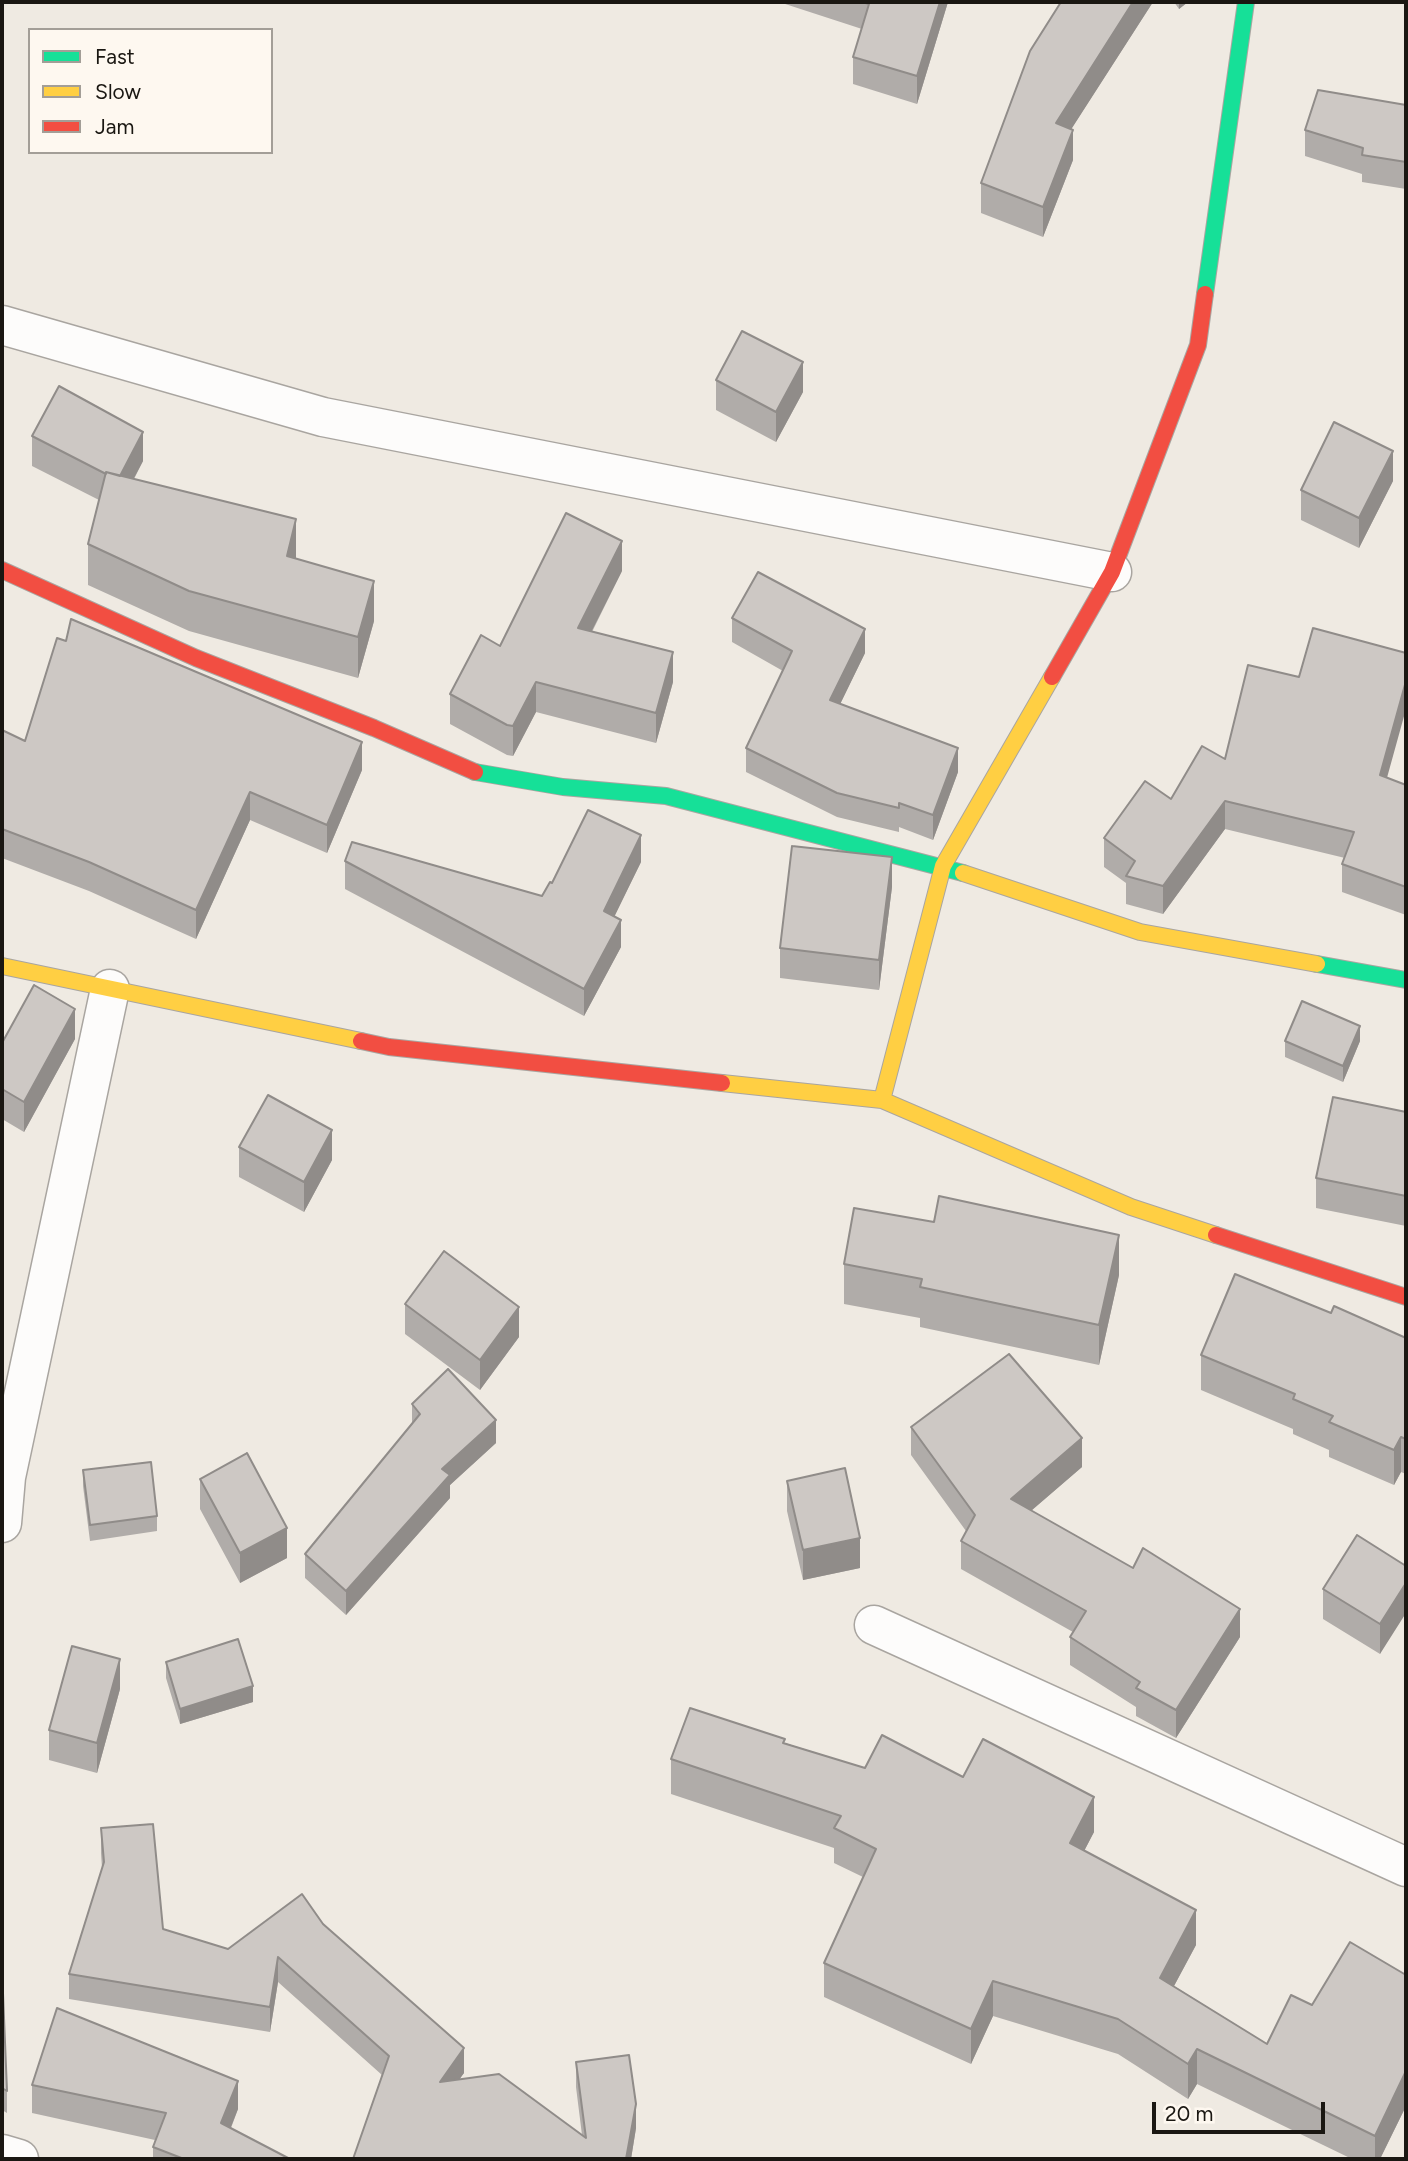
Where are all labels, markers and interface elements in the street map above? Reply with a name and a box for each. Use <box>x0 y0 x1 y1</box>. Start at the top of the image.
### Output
legend <box>28 28 273 154</box>
text: Fast <box>95 44 135 69</box>
text: Slow <box>95 79 141 104</box>
text: Jam <box>95 114 134 139</box>
scale bar <box>1156 2088 1329 2132</box>
text: 20 m <box>1165 2101 1213 2126</box>

